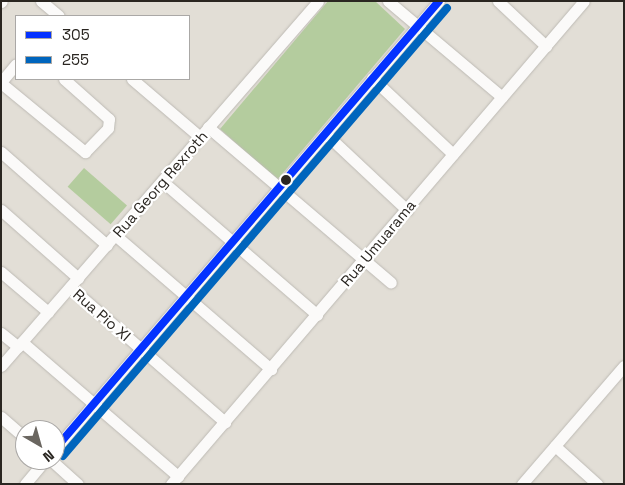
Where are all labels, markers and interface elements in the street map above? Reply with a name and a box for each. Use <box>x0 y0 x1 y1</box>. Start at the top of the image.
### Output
legend <box>15 15 190 80</box>
text: 305 <box>62 25 90 44</box>
text: 255 <box>62 50 89 69</box>
street label: Rua Georg Rexroth <box>109 127 211 241</box>
unlabelled marker <box>281 175 291 185</box>
street label: Rua Umuarama <box>337 196 419 290</box>
street label: Rua Pio XI <box>70 285 134 345</box>
north arrow <box>15 420 65 470</box>
text: N <box>39 446 58 466</box>

